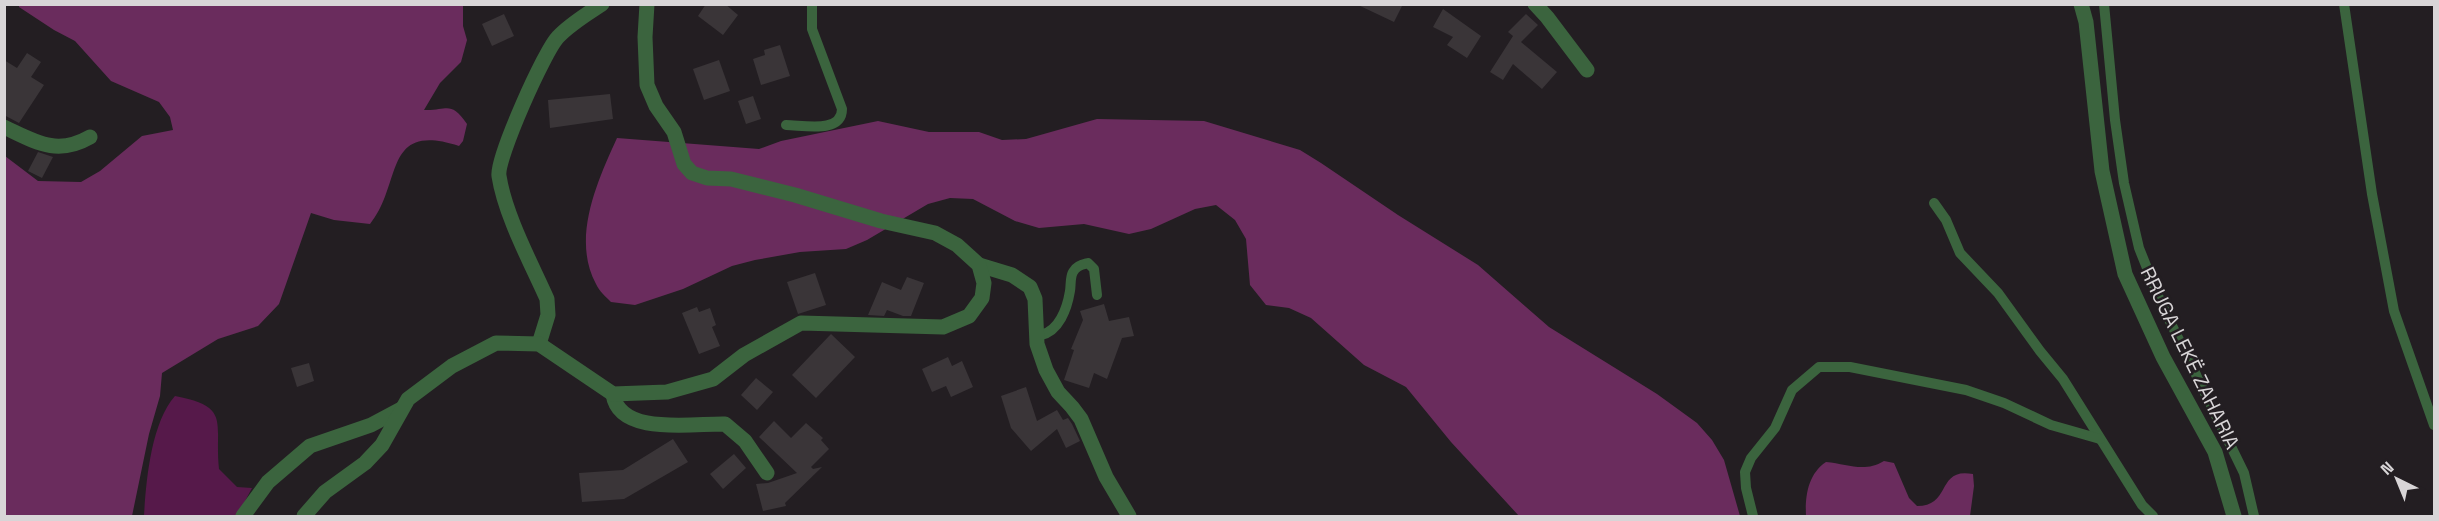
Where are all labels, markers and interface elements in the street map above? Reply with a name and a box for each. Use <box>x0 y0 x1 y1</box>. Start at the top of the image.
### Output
street label: RRUGA LEKË ZAHARIA <box>2134 262 2246 454</box>
north arrow <box>2367 449 2427 509</box>
text: N <box>2376 457 2398 480</box>

